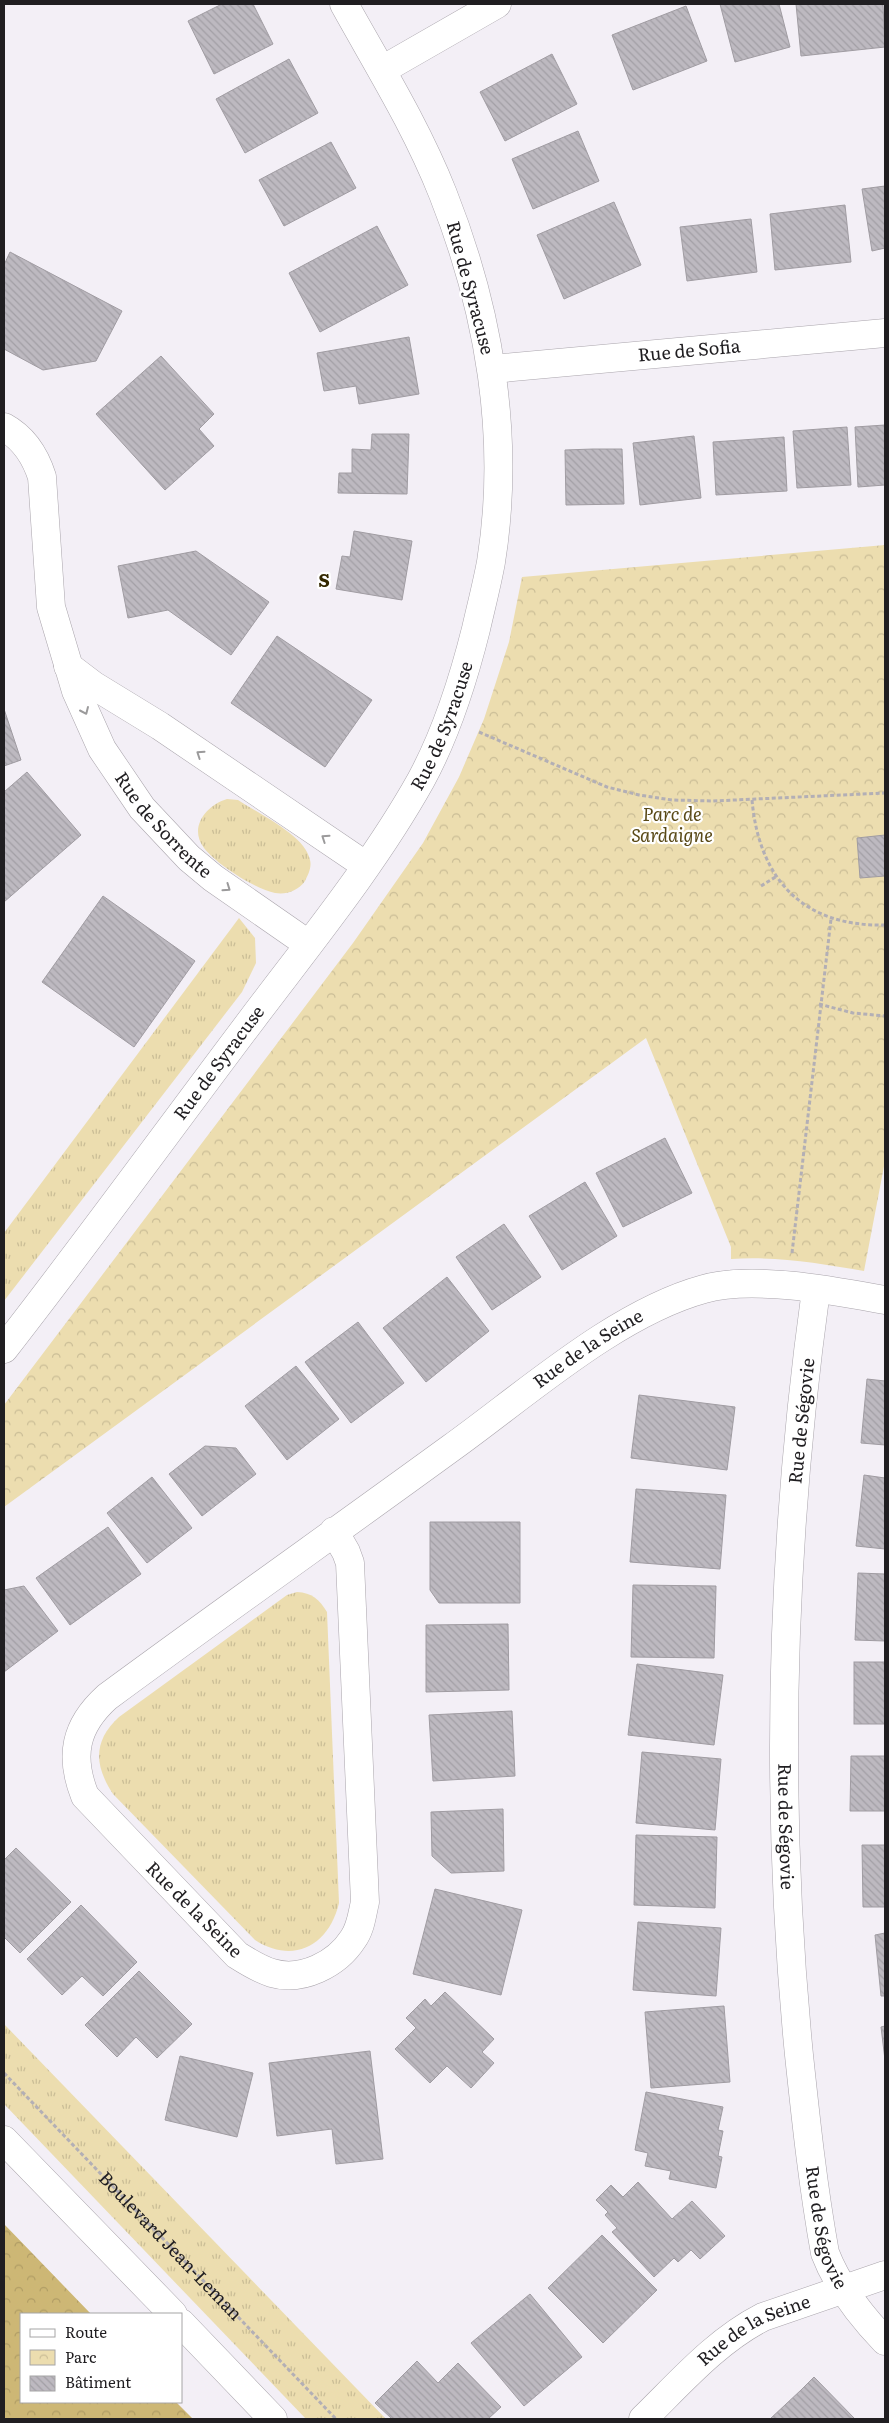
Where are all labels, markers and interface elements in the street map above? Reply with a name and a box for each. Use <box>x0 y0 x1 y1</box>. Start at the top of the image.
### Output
street label: Rue de Syracuse <box>441 218 502 357</box>
street label: Rue de Sofia <box>637 331 742 368</box>
district label: S <box>318 565 330 593</box>
street label: Rue de Syracuse <box>403 658 479 795</box>
one-way arrow <box>78 706 89 715</box>
one-way arrow <box>197 751 206 760</box>
street label: Rue de Sorrente <box>109 766 219 884</box>
park label: Parc de Sardaigne <box>631 800 713 848</box>
one-way arrow <box>321 834 330 844</box>
one-way arrow <box>221 882 231 891</box>
street label: Rue de Syracuse <box>166 999 270 1125</box>
street label: Rue de la Seine <box>527 1301 647 1394</box>
street label: Rue de Ségovie <box>780 1357 821 1485</box>
street label: Rue de Ségovie <box>772 1763 802 1890</box>
street label: Rue de la Seine <box>141 1855 249 1963</box>
street label: Boulevard Jean-Leman <box>93 2164 249 2326</box>
street label: Rue de Ségovie <box>800 2164 855 2294</box>
street label: Rue de la Seine <box>690 2287 814 2371</box>
legend <box>20 2313 182 2403</box>
text: Route <box>65 2320 107 2343</box>
text: Parc <box>65 2345 97 2368</box>
text: Bâtiment <box>65 2370 131 2393</box>

